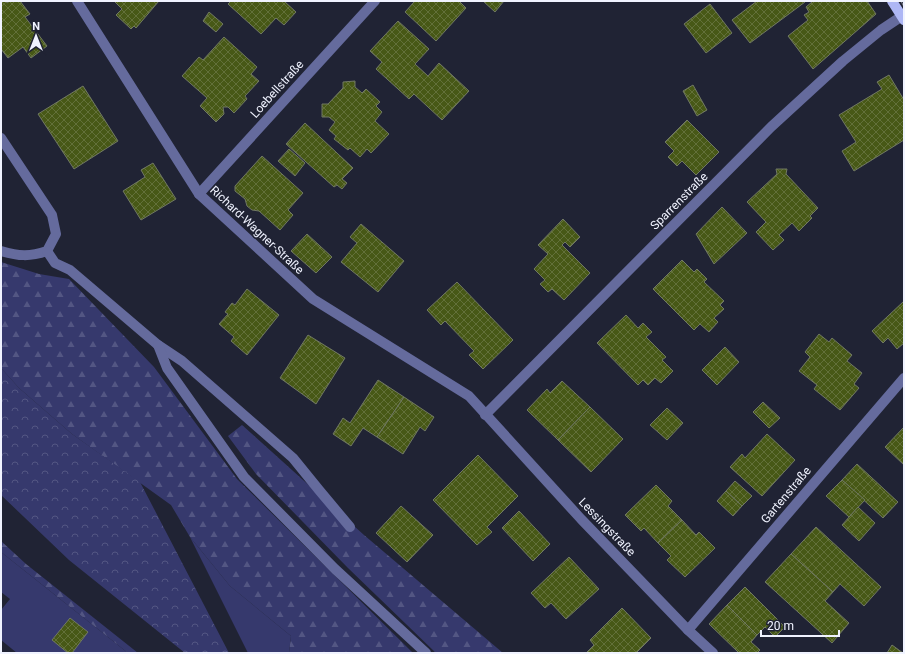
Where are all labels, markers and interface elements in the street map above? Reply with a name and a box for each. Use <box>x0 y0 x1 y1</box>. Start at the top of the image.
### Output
north arrow <box>16 16 56 56</box>
text: N <box>32 20 40 33</box>
street label: Loebellstraße <box>248 57 306 121</box>
street label: Sparrenstraße <box>647 169 711 233</box>
street label: Richard-Wagner-Straße <box>207 183 307 277</box>
street label: Gartenstraße <box>758 464 814 526</box>
street label: Lessingstraße <box>576 495 638 559</box>
scale bar <box>761 612 839 638</box>
text: 20 m <box>767 619 794 633</box>

